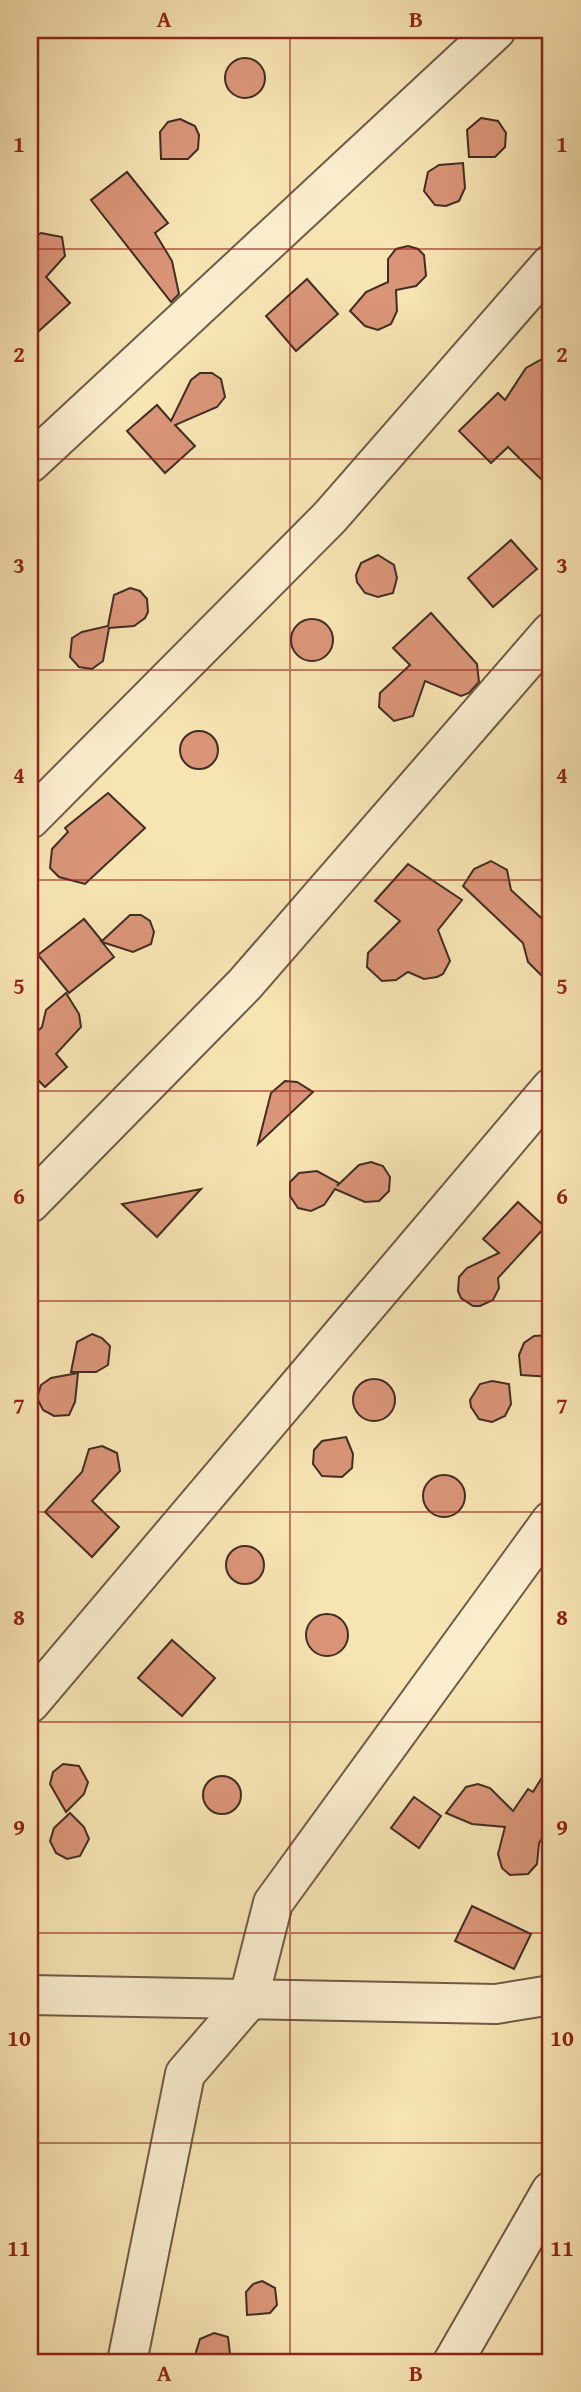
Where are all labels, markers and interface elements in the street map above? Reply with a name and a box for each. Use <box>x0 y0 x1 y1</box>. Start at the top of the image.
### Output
text: A <box>157 2 172 35</box>
text: B <box>409 2 423 35</box>
text: 1 <box>13 127 25 160</box>
text: 1 <box>556 127 568 160</box>
text: 2 <box>13 337 25 370</box>
text: 2 <box>556 337 568 370</box>
text: 3 <box>13 548 25 581</box>
text: 3 <box>556 548 568 581</box>
text: 4 <box>13 758 25 791</box>
text: 4 <box>556 758 568 791</box>
text: 5 <box>13 969 25 1002</box>
text: 5 <box>556 969 568 1002</box>
text: 6 <box>13 1179 25 1212</box>
text: 6 <box>556 1179 568 1212</box>
text: 7 <box>13 1389 25 1422</box>
text: 7 <box>556 1389 568 1422</box>
text: 8 <box>13 1600 25 1633</box>
text: 8 <box>556 1600 568 1633</box>
text: 9 <box>13 1810 25 1843</box>
text: 9 <box>556 1810 568 1843</box>
text: 10 <box>7 2021 31 2054</box>
text: 10 <box>550 2021 574 2054</box>
text: 11 <box>7 2231 31 2264</box>
text: 11 <box>550 2231 574 2264</box>
text: A <box>157 2356 172 2389</box>
text: B <box>409 2356 423 2389</box>

